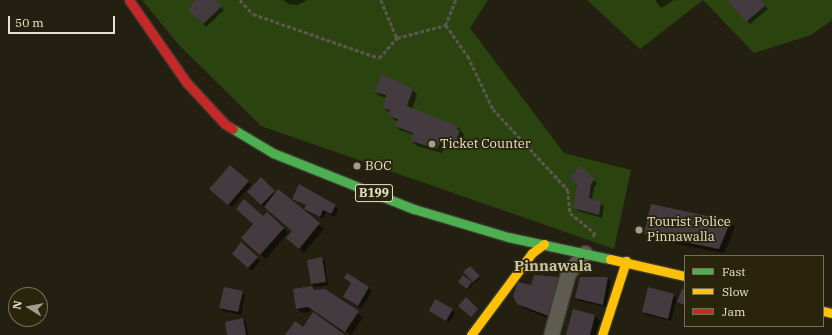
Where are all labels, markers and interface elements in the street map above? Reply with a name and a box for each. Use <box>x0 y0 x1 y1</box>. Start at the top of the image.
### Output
scale bar <box>10 8 117 34</box>
text: 50 m <box>15 15 44 30</box>
place label: Ticket Counter <box>440 136 531 152</box>
marker: Ticket Counter <box>427 139 437 149</box>
place label: BOC <box>365 158 392 174</box>
marker: BOC <box>352 161 362 171</box>
road number: B199 <box>354 183 394 203</box>
place label: Tourist Police Pinnawalla <box>647 215 731 246</box>
marker: Tourist Police Pinnawalla <box>634 225 644 235</box>
legend <box>684 255 824 327</box>
district label: Pinnawala <box>514 257 592 275</box>
text: Fast <box>722 264 746 279</box>
text: Slow <box>722 284 749 299</box>
north arrow <box>8 287 48 327</box>
text: N <box>9 299 25 311</box>
text: Jam <box>722 304 745 319</box>

